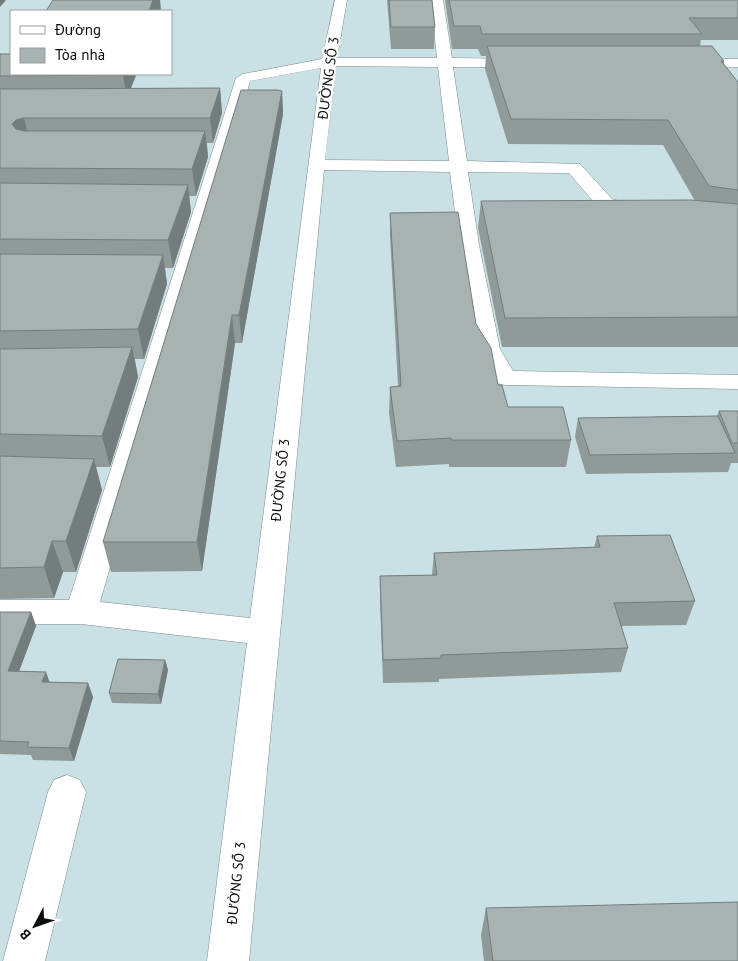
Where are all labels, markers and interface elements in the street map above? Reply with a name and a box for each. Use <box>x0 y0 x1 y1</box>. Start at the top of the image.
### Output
legend <box>10 10 172 75</box>
text: Đường <box>54 20 101 39</box>
street label: ĐƯỜNG SỐ 3 <box>313 36 343 121</box>
text: Tòa nhà <box>55 45 105 64</box>
street label: ĐƯỜNG SỐ 3 <box>267 438 293 523</box>
street label: ĐƯỜNG SỐ 3 <box>223 841 249 926</box>
north arrow <box>10 901 60 951</box>
text: B <box>16 925 35 944</box>

